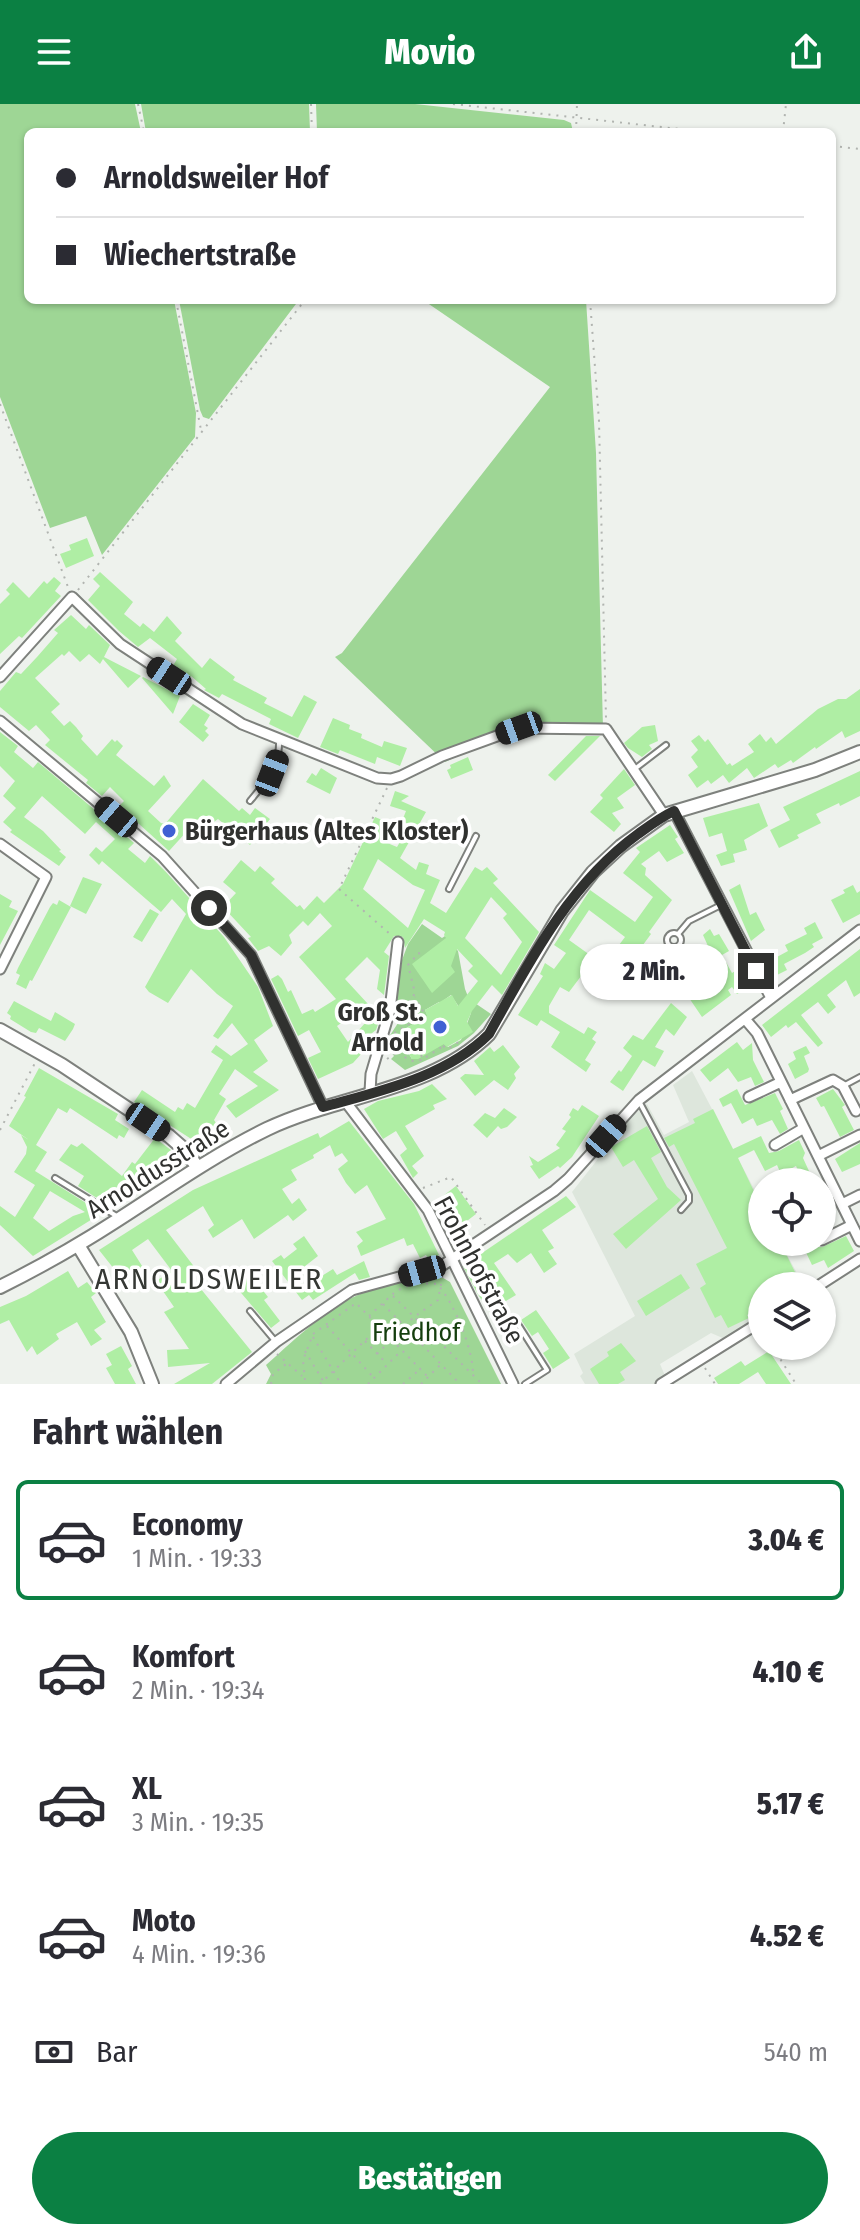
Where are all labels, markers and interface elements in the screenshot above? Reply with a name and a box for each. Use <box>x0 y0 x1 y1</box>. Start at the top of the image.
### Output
icon: menu <box>32 30 76 74</box>
text: Movio <box>385 30 475 74</box>
icon: share <box>784 30 828 74</box>
text: Arnoldsweiler Hof <box>104 160 328 196</box>
text: Wiechertstraße <box>104 237 296 273</box>
car <box>142 653 196 699</box>
car <box>492 709 546 747</box>
car <box>252 746 292 800</box>
car <box>90 792 142 842</box>
place label: Bürgerhaus (Altes Kloster) <box>185 816 469 847</box>
marker: Bürgerhaus (Altes Kloster) <box>160 822 178 840</box>
route start <box>191 890 227 926</box>
callout: 2 Min. <box>580 943 728 999</box>
route end <box>738 953 774 989</box>
text: 2 Min. <box>623 956 685 987</box>
place label: Groß St. Arnold <box>337 997 424 1058</box>
marker: Groß St. Arnold <box>431 1018 449 1036</box>
car <box>121 1099 175 1145</box>
car <box>581 1110 631 1162</box>
street label: Arnoldusstraße <box>81 1113 235 1225</box>
map controls <box>748 1168 836 1360</box>
button: locate <box>748 1168 836 1256</box>
street label: Frohnhofstraße <box>427 1191 531 1349</box>
car <box>396 1253 448 1289</box>
district label: ARNOLDSWEILER <box>95 1261 323 1297</box>
button: layers <box>748 1272 836 1360</box>
park label: Friedhof <box>372 1317 462 1348</box>
text: Fahrt wählen <box>32 1410 223 1454</box>
icon: car <box>36 1504 108 1576</box>
text: Economy <box>132 1507 243 1543</box>
text: 3.04 € <box>749 1522 824 1558</box>
text: 1 Min. · 19:33 <box>132 1543 262 1574</box>
icon: car <box>36 1636 108 1708</box>
text: Komfort <box>132 1639 235 1675</box>
text: 4.10 € <box>753 1654 824 1690</box>
text: 2 Min. · 19:34 <box>132 1675 264 1706</box>
icon: car <box>36 1768 108 1840</box>
text: XL <box>132 1771 162 1807</box>
text: 5.17 € <box>757 1786 824 1822</box>
text: 3 Min. · 19:35 <box>132 1807 264 1838</box>
icon: car <box>36 1900 108 1972</box>
text: Moto <box>132 1903 196 1939</box>
text: 4.52 € <box>750 1918 824 1954</box>
text: 4 Min. · 19:36 <box>132 1939 266 1970</box>
icon: cash <box>32 2030 76 2074</box>
text: Bar <box>96 2034 138 2070</box>
text: 540 m <box>764 2037 828 2068</box>
button: Bestätigen <box>32 2132 828 2224</box>

